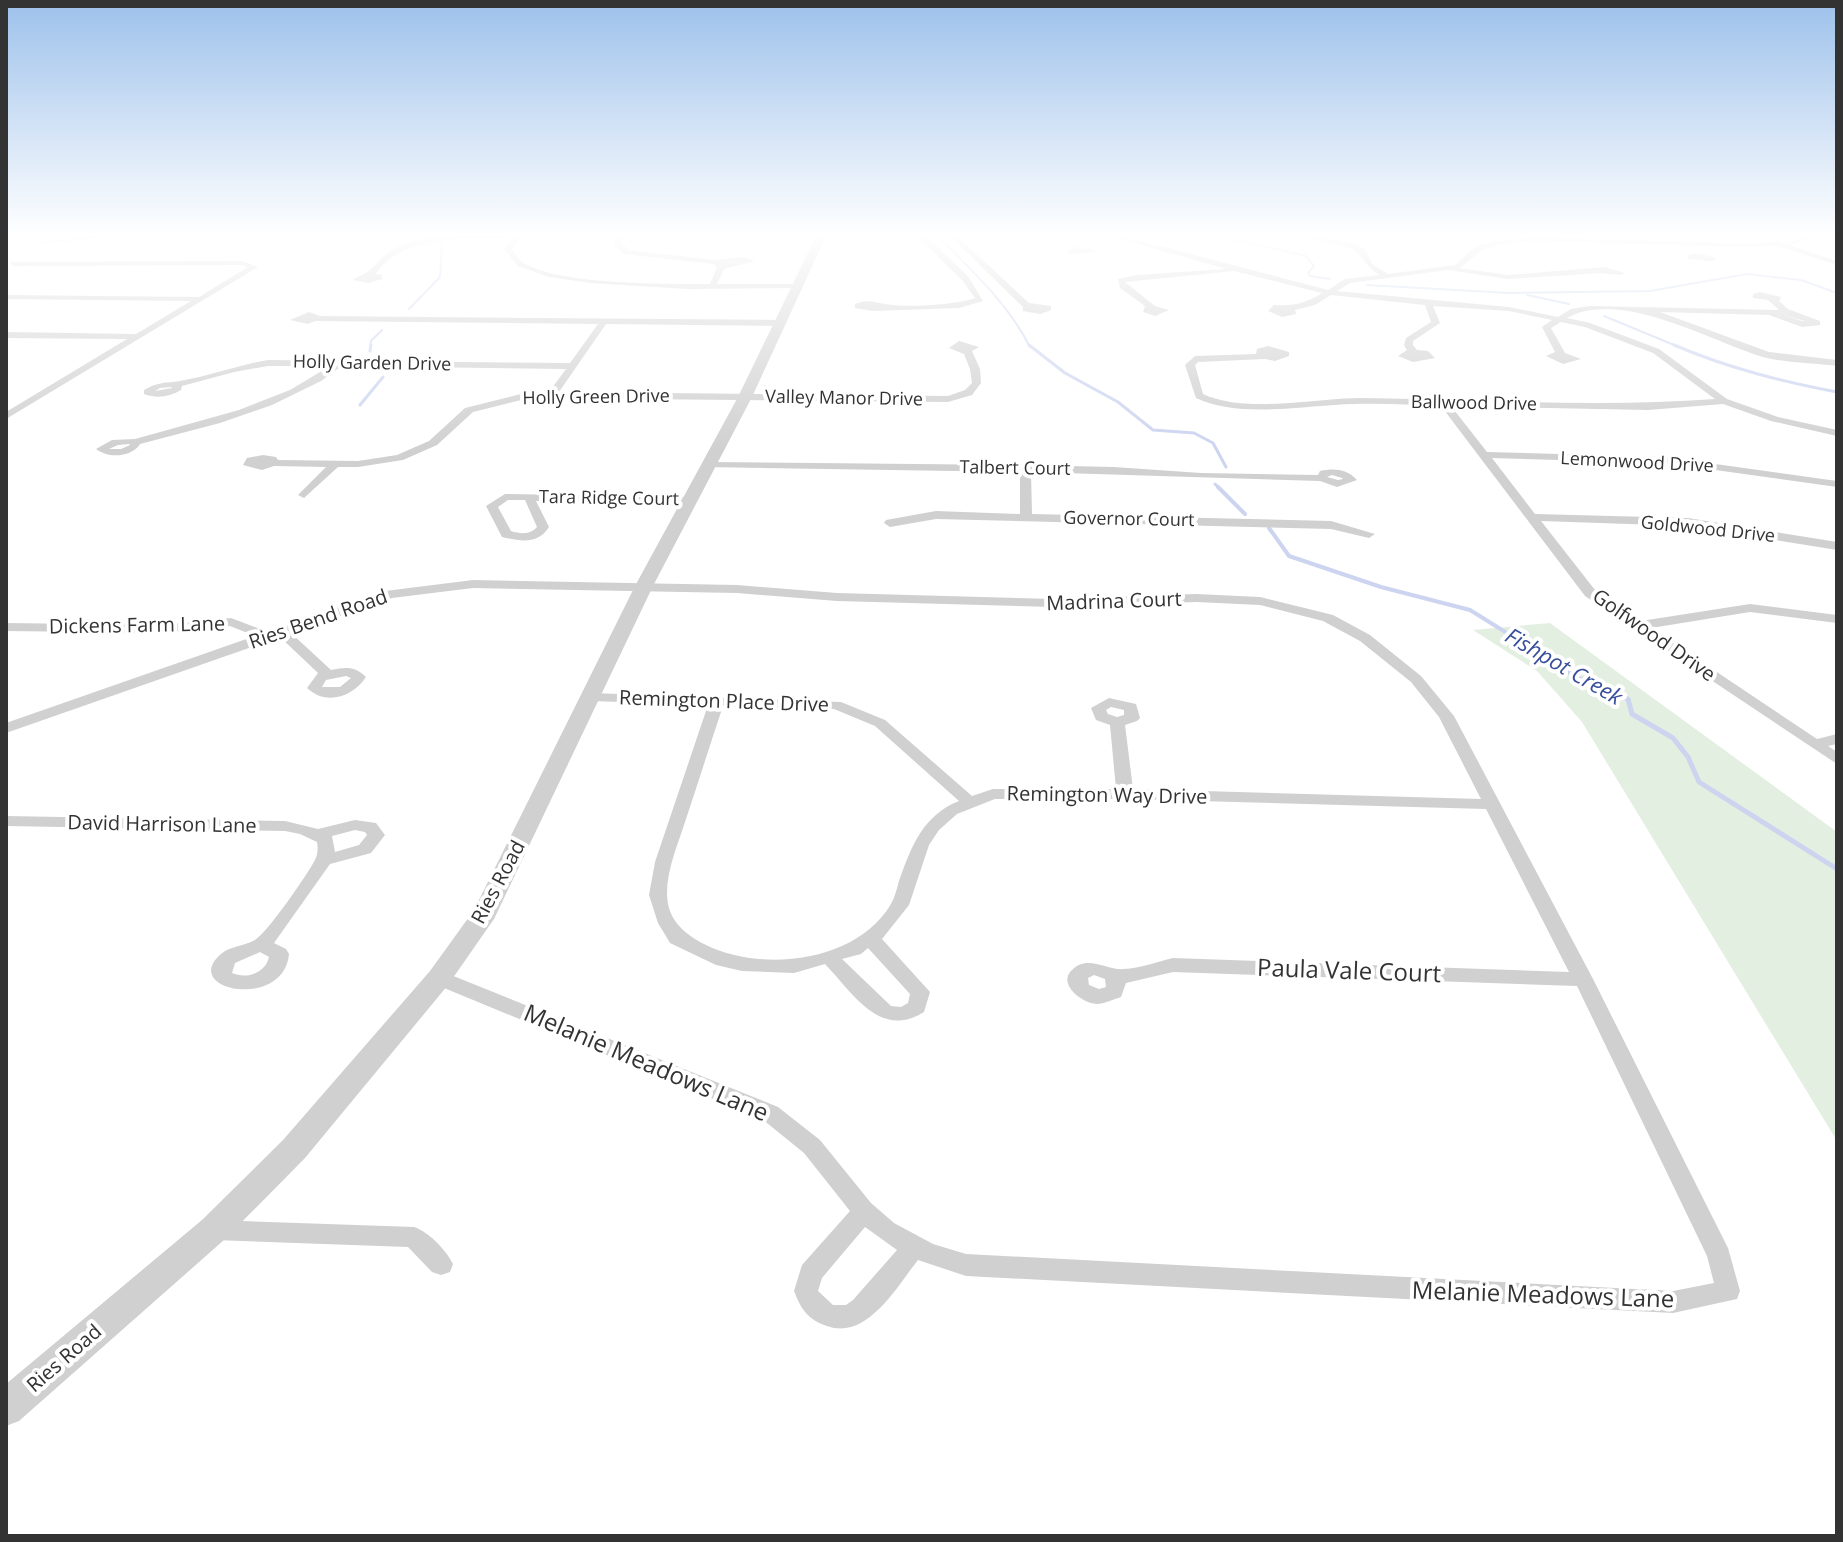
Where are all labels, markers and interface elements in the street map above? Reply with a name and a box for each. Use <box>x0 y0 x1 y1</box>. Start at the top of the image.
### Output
street label: Holly Garden Drive <box>293 349 451 375</box>
street label: Holly Green Drive <box>522 383 670 409</box>
street label: Valley Manor Drive <box>765 384 923 410</box>
street label: Ballwood Drive <box>1411 389 1537 415</box>
street label: Lemonwood Drive <box>1560 445 1714 477</box>
street label: Talbert Court <box>959 454 1071 480</box>
street label: Tara Ridge Court <box>539 484 679 510</box>
street label: Governor Court <box>1063 505 1195 531</box>
street label: Goldwood Drive <box>1640 509 1776 547</box>
street label: Ries Bend Road <box>245 582 391 655</box>
street label: Golfwood Drive <box>1587 582 1721 687</box>
street label: Madrina Court <box>1046 585 1182 616</box>
street label: Dickens Farm Lane <box>49 609 225 640</box>
water label: Fishpot Creek <box>1500 619 1630 711</box>
street label: Remington Place Drive <box>619 683 829 718</box>
street label: Remington Way Drive <box>1006 779 1208 810</box>
street label: David Harrison Lane <box>67 808 257 839</box>
street label: Ries Road <box>464 835 531 928</box>
street label: Paula Vale Court <box>1256 950 1442 989</box>
street label: Melanie Meadows Lane <box>519 995 774 1128</box>
street label: Melanie Meadows Lane <box>1411 1272 1675 1315</box>
street label: Ries Road <box>20 1318 107 1398</box>

